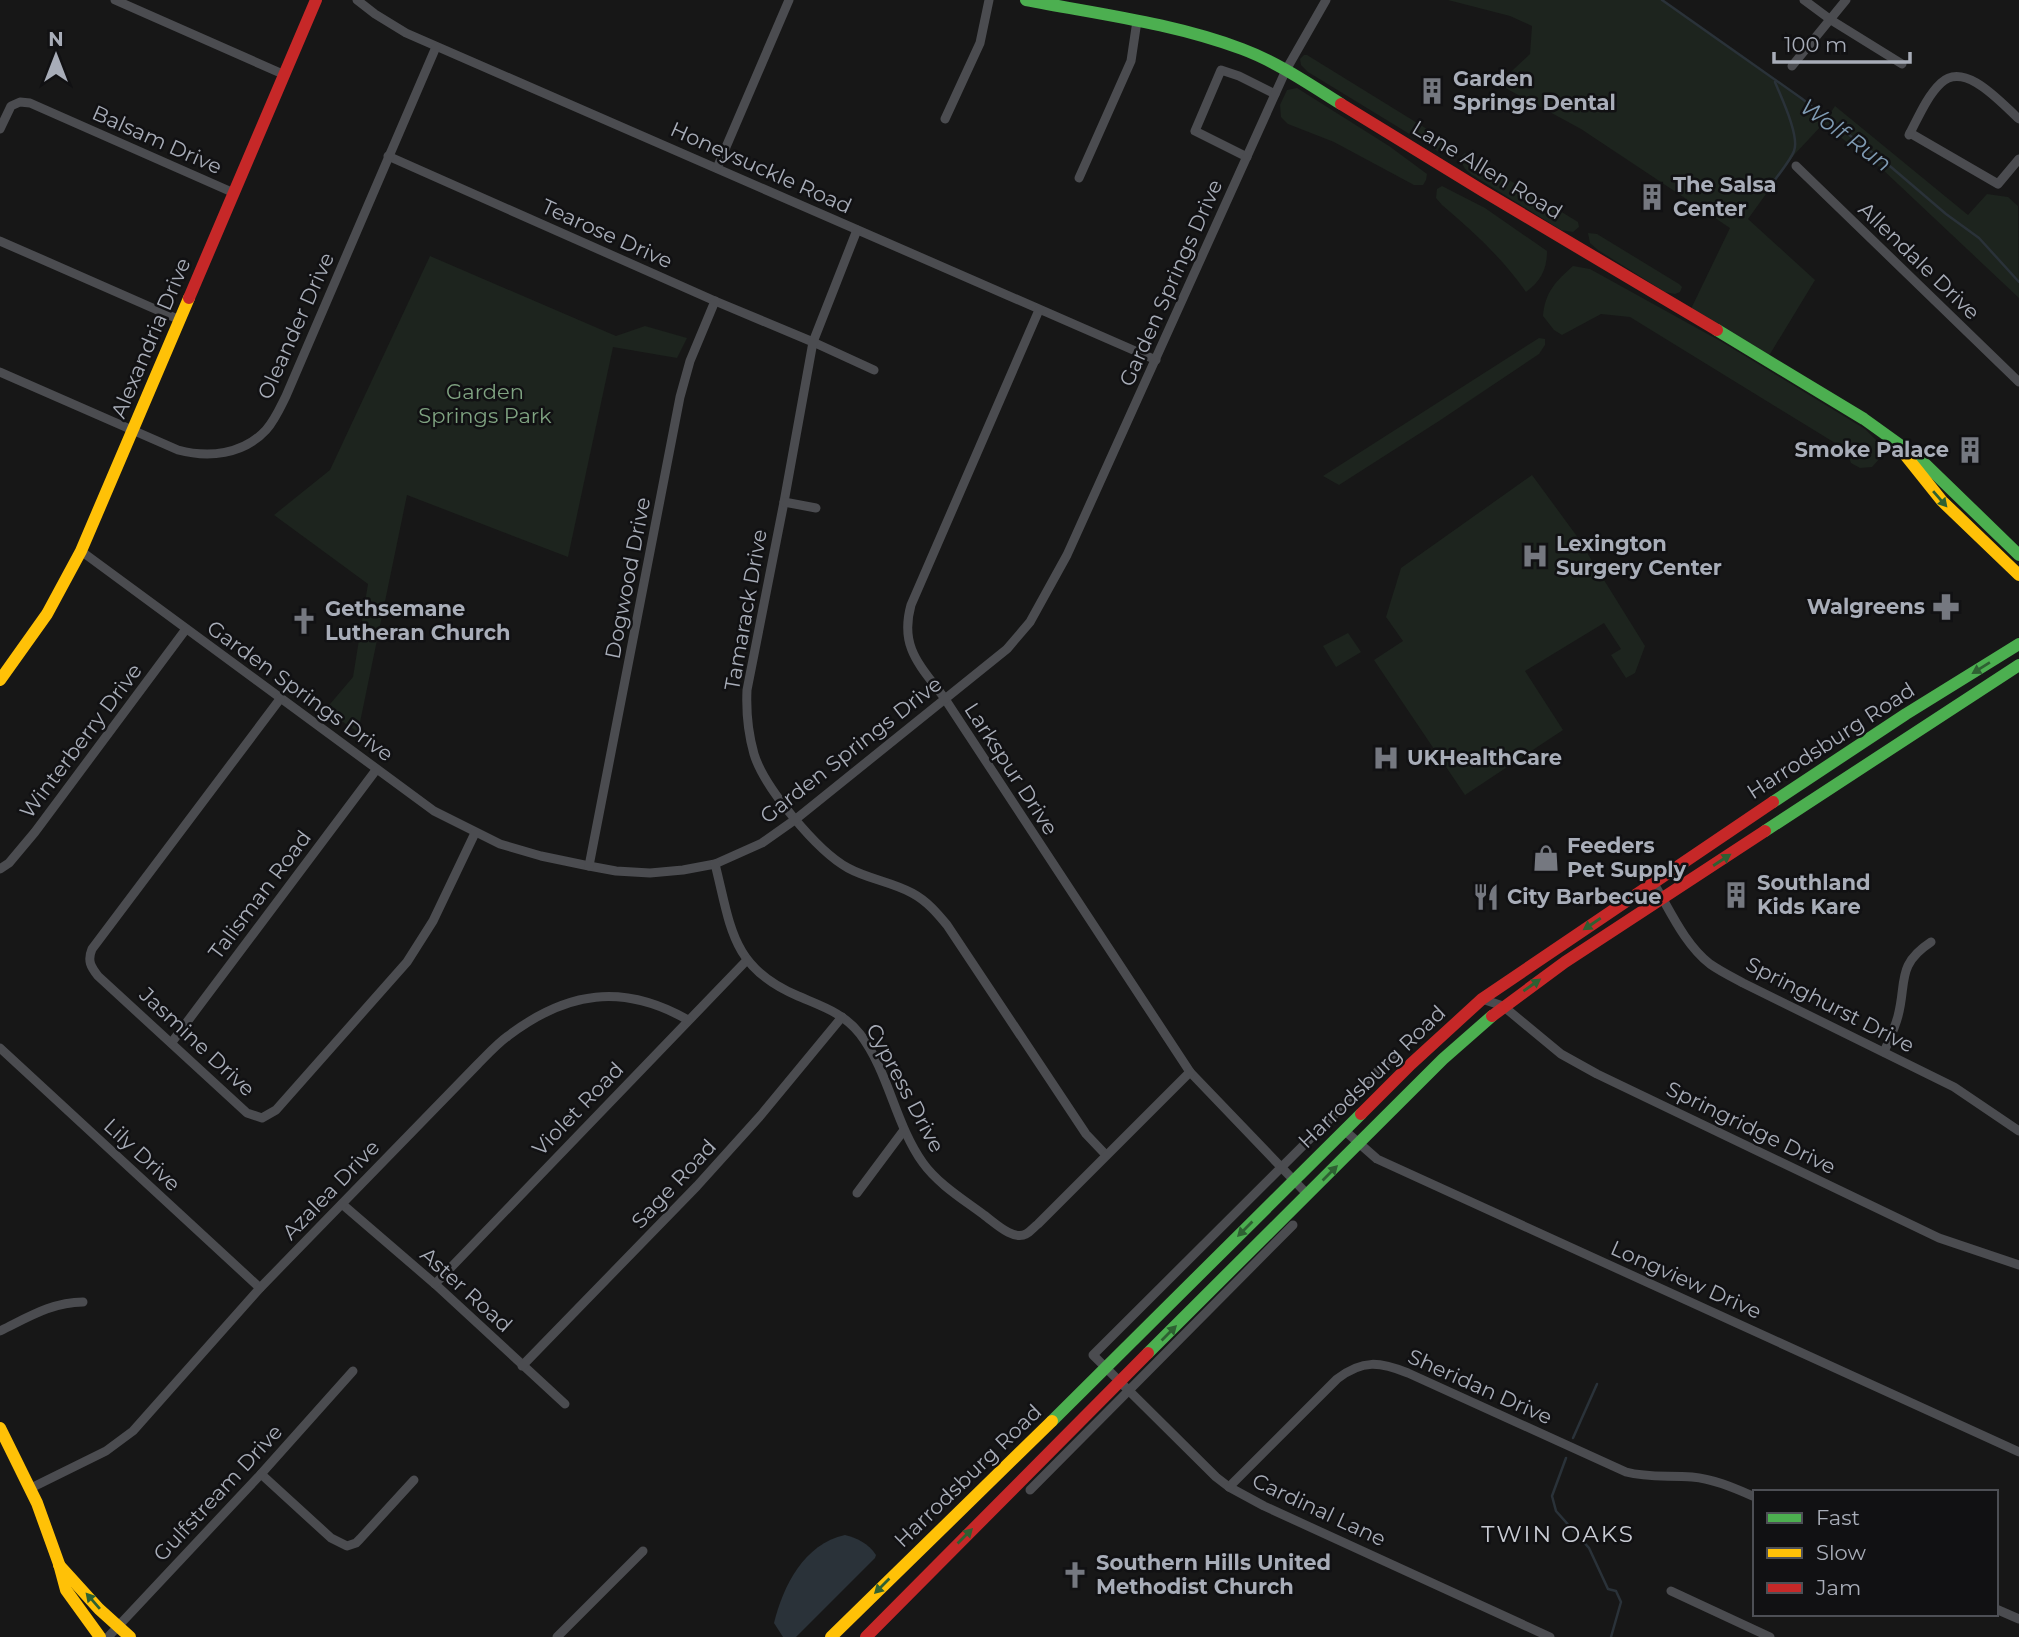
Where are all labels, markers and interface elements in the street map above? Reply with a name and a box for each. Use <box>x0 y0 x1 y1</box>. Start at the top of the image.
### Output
north arrow <box>21 21 91 91</box>
scale bar <box>1774 21 1910 65</box>
text: N <box>48 28 64 51</box>
text: 100 m <box>1784 32 1847 57</box>
place label: Garden Springs Dental <box>1453 66 1616 115</box>
building icon: Garden Springs Dental <box>1417 76 1447 106</box>
water label: Wolf Run <box>1795 93 1897 177</box>
street label: Balsam Drive <box>88 100 226 179</box>
street label: Lane Allen Road <box>1408 115 1567 224</box>
street label: Honeysuckle Road <box>667 116 856 219</box>
place label: The Salsa Center <box>1673 172 1777 221</box>
street label: Garden Springs Drive <box>1114 175 1227 390</box>
building icon: The Salsa Center <box>1637 182 1667 212</box>
street label: Tearose Drive <box>538 194 676 274</box>
street label: Allendale Drive <box>1854 197 1985 325</box>
street label: Oleander Drive <box>252 249 339 403</box>
street label: Alexandria Drive <box>105 254 196 422</box>
park label: Garden Springs Park <box>418 379 552 428</box>
building icon: Smoke Palace <box>1955 435 1985 465</box>
place label: Smoke Palace <box>1794 437 1949 462</box>
one-way arrow <box>1932 490 1948 507</box>
street label: Dogwood Drive <box>600 495 655 661</box>
street label: Tamarack Drive <box>719 527 772 692</box>
place label: Lexington Surgery Center <box>1556 531 1722 580</box>
hospital icon: Lexington Surgery Center <box>1520 541 1550 571</box>
pharmacy icon: Walgreens <box>1931 592 1961 622</box>
place label: Walgreens <box>1807 594 1925 619</box>
place label: Gethsemane Lutheran Church <box>325 596 511 645</box>
church icon: Gethsemane Lutheran Church <box>289 606 319 636</box>
street label: Garden Springs Drive <box>202 615 398 766</box>
street label: Winterberry Drive <box>14 658 147 823</box>
one-way arrow <box>1971 661 1990 674</box>
street label: Garden Springs Drive <box>755 671 947 828</box>
street label: Harrodsburg Road <box>1742 677 1919 804</box>
street label: Larkspur Drive <box>959 698 1064 840</box>
hospital icon: UKHealthCare <box>1371 743 1401 773</box>
place label: UKHealthCare <box>1407 745 1562 770</box>
street label: Talisman Road <box>203 825 316 964</box>
place label: Feeders Pet Supply <box>1567 833 1687 882</box>
shop icon: Feeders Pet Supply <box>1531 843 1561 873</box>
one-way arrow <box>1713 853 1732 866</box>
place label: Southland Kids Kare <box>1757 870 1871 919</box>
building icon: Southland Kids Kare <box>1721 880 1751 910</box>
restaurant icon: City Barbecue <box>1471 882 1501 912</box>
place label: City Barbecue <box>1507 884 1661 909</box>
one-way arrow <box>1583 917 1601 931</box>
street label: Springhurst Drive <box>1742 951 1919 1058</box>
one-way arrow <box>1523 978 1541 992</box>
street label: Jasmine Drive <box>134 981 260 1101</box>
street label: Harrodsburg Road <box>1293 1000 1450 1153</box>
street label: Cypress Drive <box>861 1019 950 1156</box>
street label: Violet Road <box>527 1057 628 1161</box>
street label: Springridge Drive <box>1662 1076 1840 1179</box>
street label: Lily Drive <box>99 1113 186 1196</box>
street label: Sage Road <box>626 1134 721 1233</box>
street label: Azalea Drive <box>277 1135 384 1245</box>
one-way arrow <box>1321 1165 1338 1181</box>
one-way arrow <box>1236 1221 1253 1238</box>
street label: Longview Drive <box>1607 1235 1765 1324</box>
street label: Aster Road <box>415 1242 517 1337</box>
one-way arrow <box>1160 1324 1177 1341</box>
street label: Sheridan Drive <box>1404 1344 1556 1429</box>
street label: Harrodsburg Road <box>889 1399 1046 1552</box>
street label: Gulfstream Drive <box>148 1419 287 1566</box>
street label: Cardinal Lane <box>1248 1468 1390 1551</box>
legend <box>1753 1490 1998 1616</box>
text: Fast <box>1816 1505 1860 1530</box>
district label: TWIN OAKS <box>1481 1520 1635 1548</box>
one-way arrow <box>957 1527 974 1544</box>
text: Slow <box>1816 1540 1866 1565</box>
place label: Southern Hills United Methodist Church <box>1096 1550 1331 1599</box>
church icon: Southern Hills United Methodist Church <box>1060 1560 1090 1590</box>
text: Jam <box>1815 1575 1861 1600</box>
one-way arrow <box>874 1578 891 1595</box>
one-way arrow <box>86 1593 101 1610</box>

